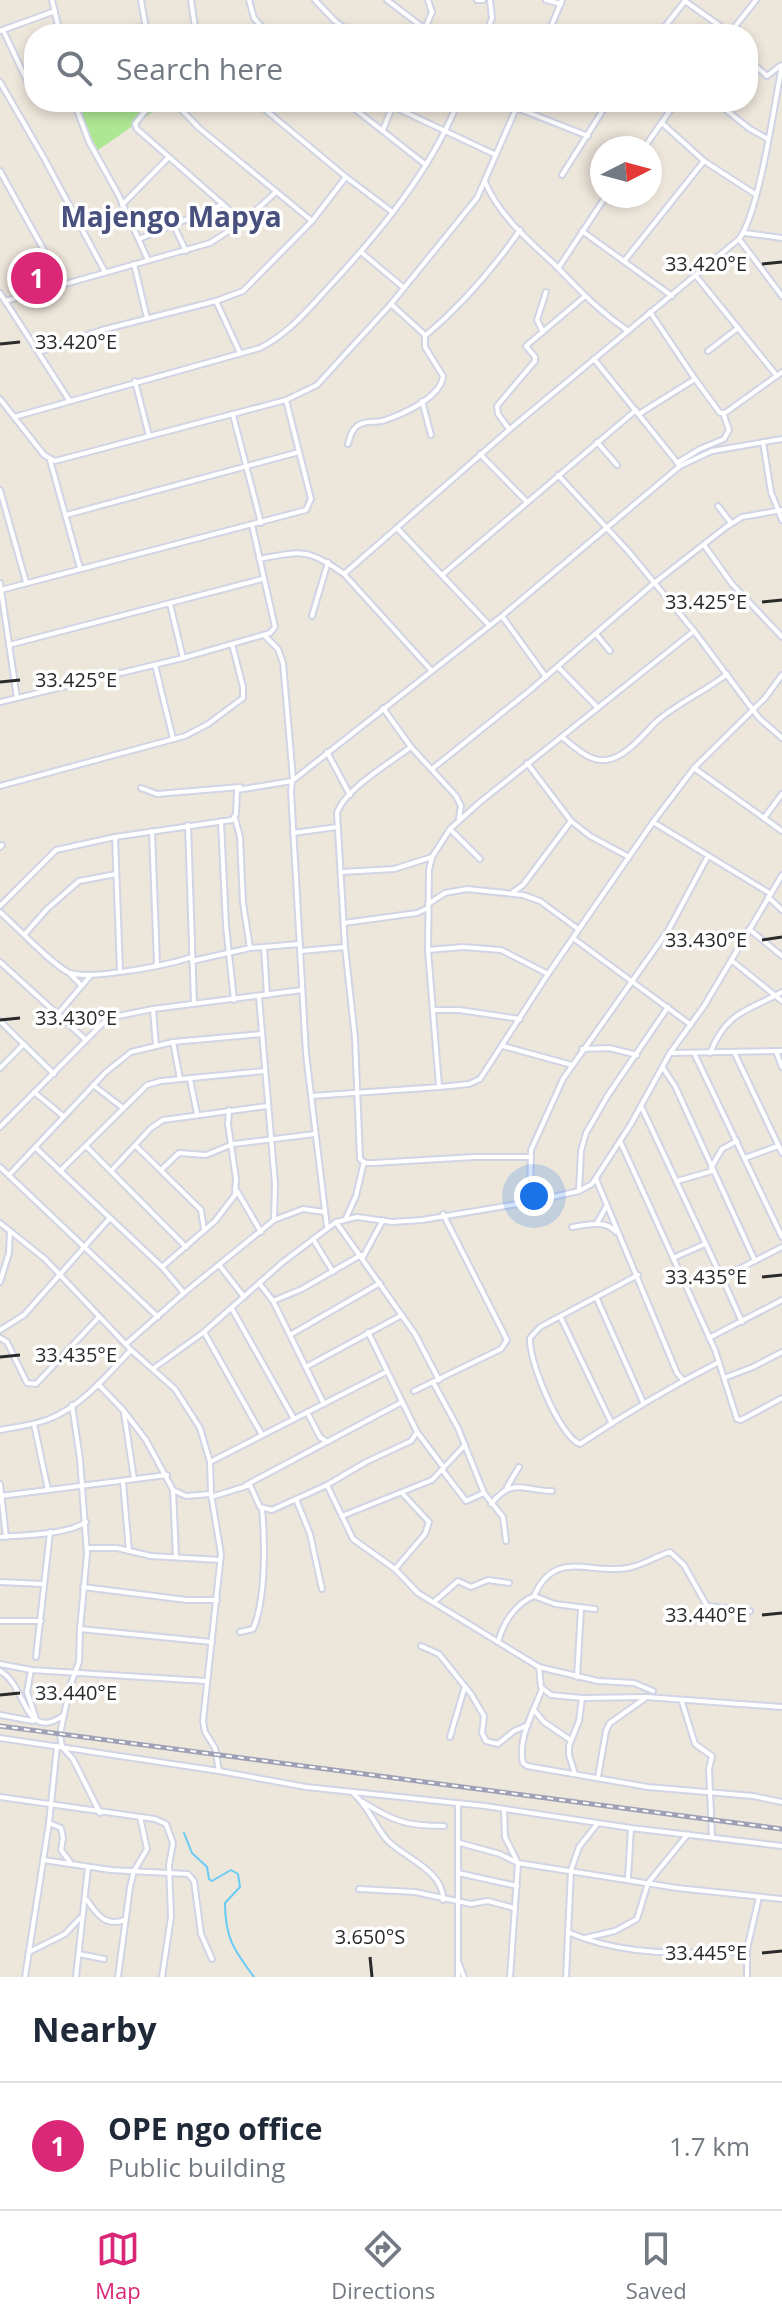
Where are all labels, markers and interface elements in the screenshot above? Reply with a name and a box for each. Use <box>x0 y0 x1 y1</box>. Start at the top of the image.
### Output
search box <box>24 24 758 112</box>
icon: search <box>52 46 96 90</box>
text: Search here <box>116 48 283 89</box>
north arrow <box>590 136 662 208</box>
district label: Majengo Mapya <box>60 197 282 235</box>
pin: 1 <box>11 248 63 308</box>
text: 33.420°E <box>665 250 747 277</box>
text: 33.420°E <box>35 328 117 355</box>
text: 33.425°E <box>665 588 747 615</box>
text: 33.425°E <box>35 666 117 693</box>
text: 33.430°E <box>665 926 747 953</box>
text: 33.430°E <box>35 1004 117 1031</box>
your location <box>514 1176 554 1216</box>
text: 33.435°E <box>665 1263 747 1290</box>
text: 33.435°E <box>35 1341 117 1368</box>
text: 33.440°E <box>665 1601 747 1628</box>
text: 33.440°E <box>35 1679 117 1706</box>
text: 3.650°S <box>335 1923 405 1950</box>
text: 33.445°E <box>665 1939 747 1966</box>
text: Nearby <box>32 2006 157 2052</box>
text: OPE ngo office <box>108 2108 322 2149</box>
text: 1 <box>51 2128 65 2164</box>
text: 1.7 km <box>669 2128 750 2164</box>
text: Public building <box>108 2149 285 2185</box>
tab: Map <box>95 2227 141 2305</box>
tab: Directions <box>331 2227 435 2305</box>
tab: Saved <box>626 2227 687 2305</box>

